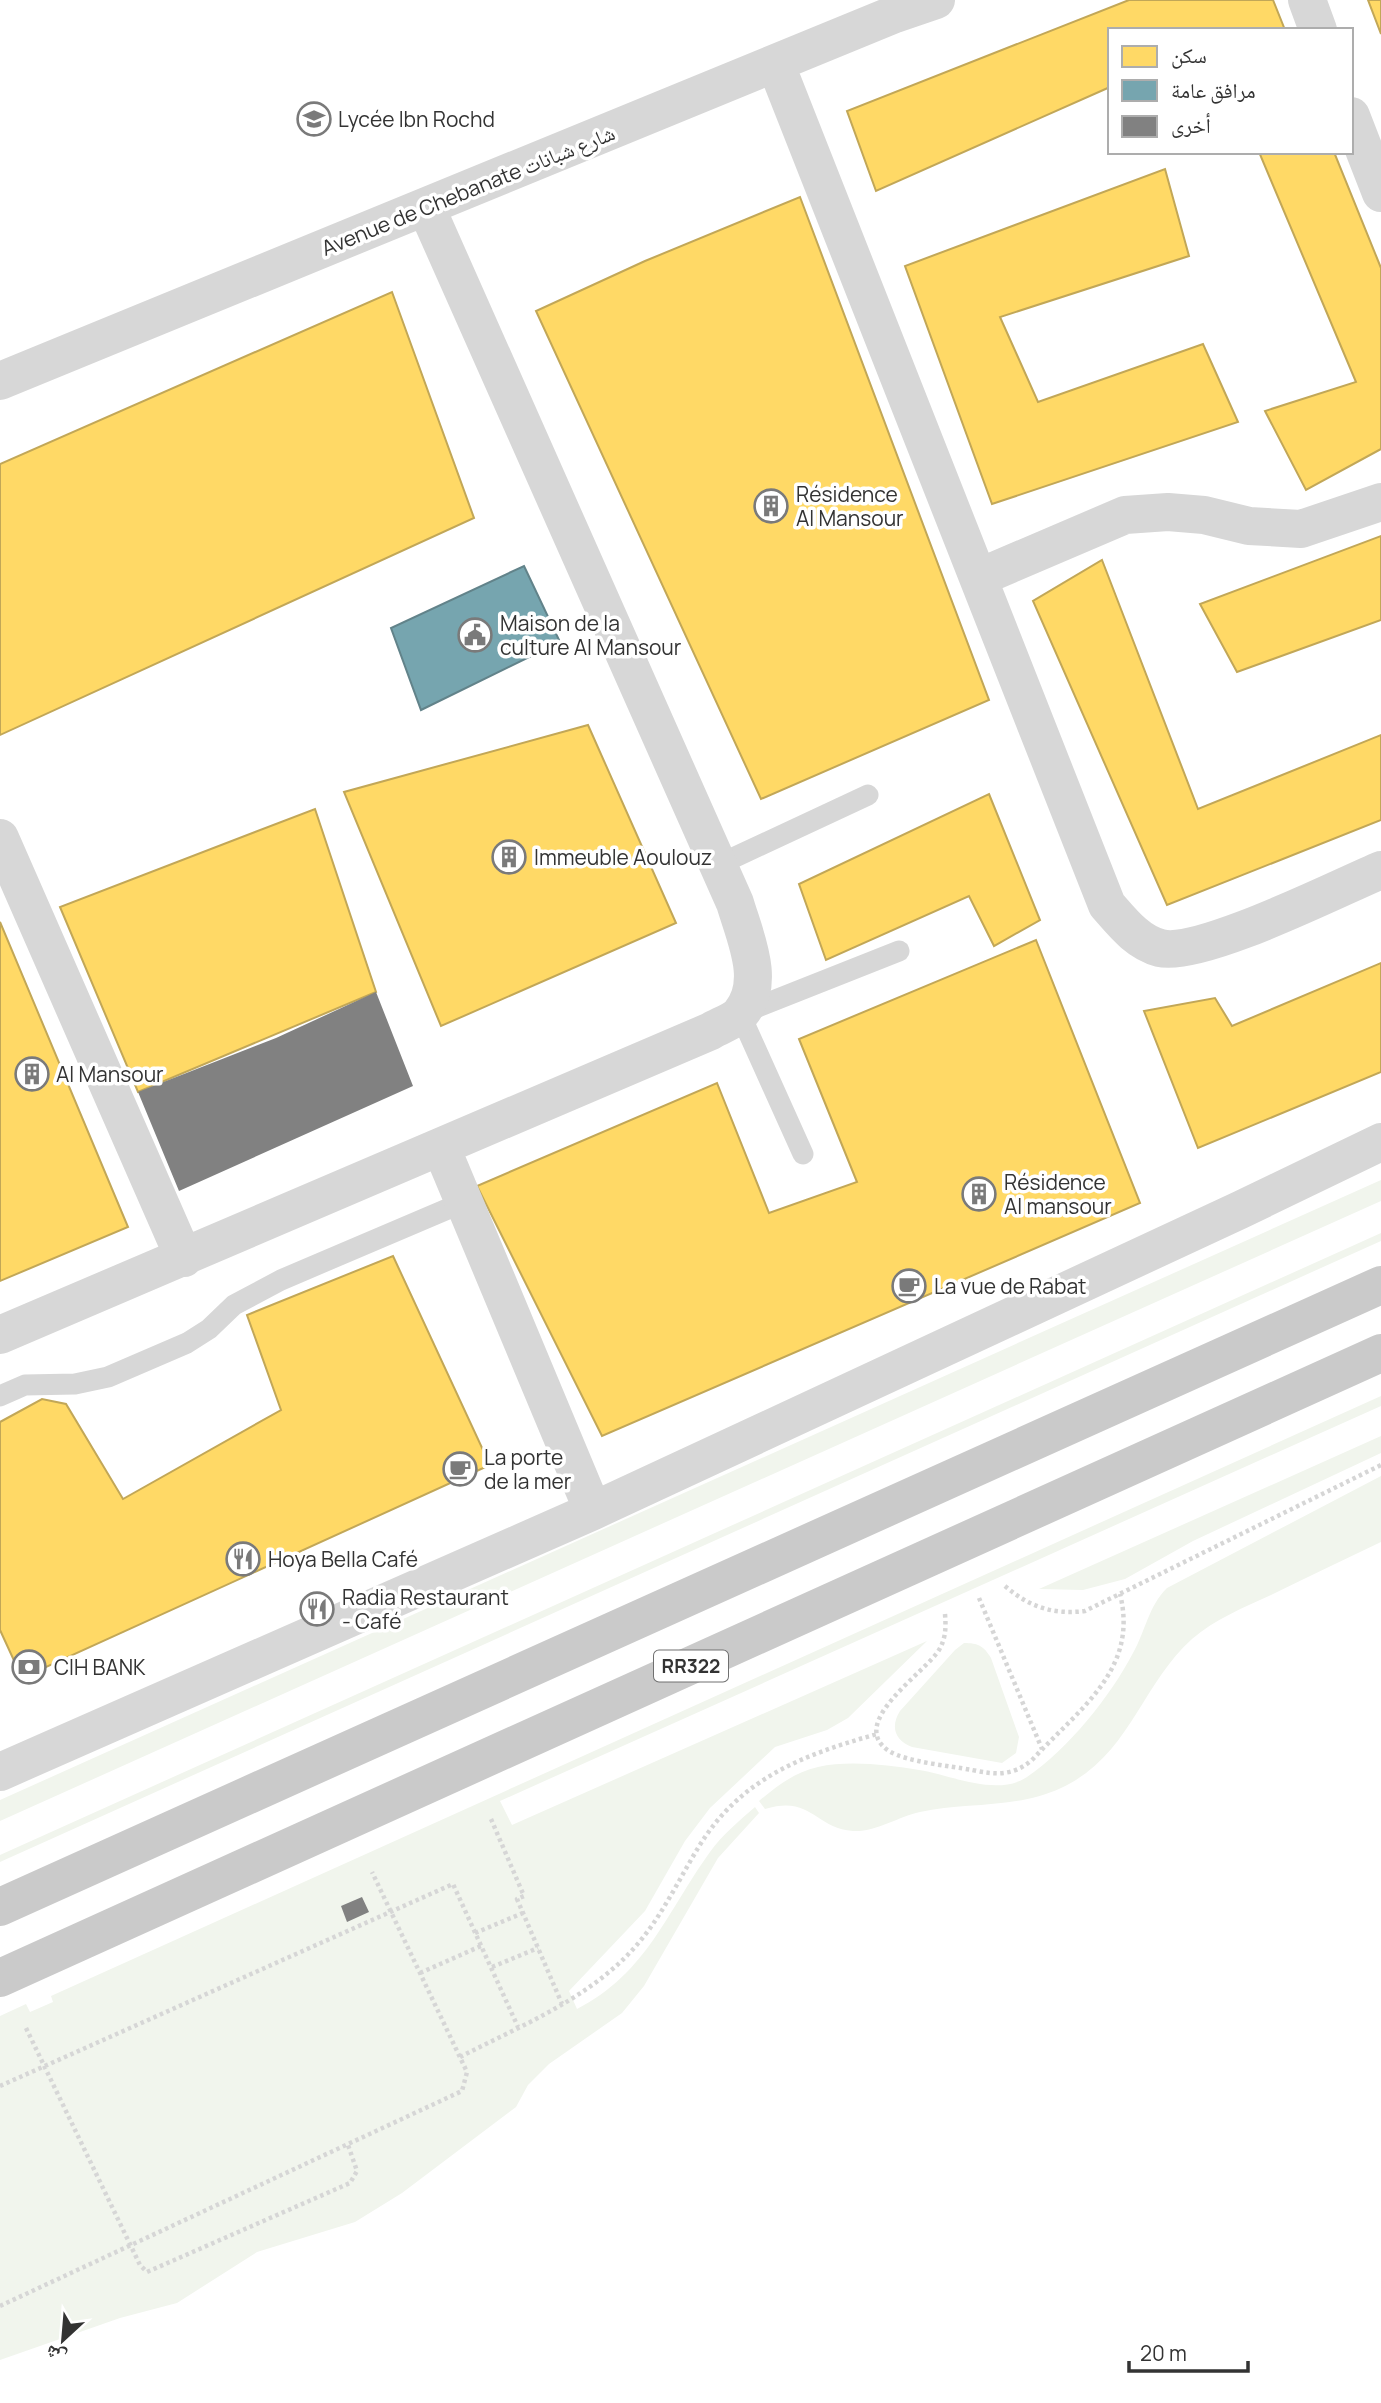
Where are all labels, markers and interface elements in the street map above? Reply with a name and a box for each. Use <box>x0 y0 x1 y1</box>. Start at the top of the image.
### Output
legend <box>1108 28 1353 154</box>
text: سكن <box>1171 41 1207 69</box>
text: مرافق عامة <box>1171 76 1256 104</box>
school or university icon: Lycée Ibn Rochd <box>295 100 333 138</box>
place label: Lycée Ibn Rochd <box>338 105 495 133</box>
text: أخرى <box>1171 111 1211 139</box>
street label: Avenue de Chebanate شارع شبانات <box>317 118 619 262</box>
place label: Résidence Al Mansour <box>796 480 904 532</box>
building icon: Résidence Al Mansour <box>752 487 790 525</box>
place label: Maison de la culture Al Mansour <box>500 609 682 661</box>
public building icon: Maison de la culture Al Mansour <box>456 616 494 654</box>
building icon: Immeuble Aoulouz <box>490 838 528 876</box>
place label: Immeuble Aoulouz <box>534 843 712 871</box>
building icon: Al Mansour <box>13 1055 51 1093</box>
place label: Al Mansour <box>56 1060 164 1088</box>
place label: Résidence Al mansour <box>1004 1168 1112 1220</box>
building icon: Résidence Al mansour <box>960 1175 998 1213</box>
cafe icon: La vue de Rabat <box>890 1267 928 1305</box>
place label: La vue de Rabat <box>934 1272 1087 1300</box>
place label: La porte de la mer <box>484 1443 572 1495</box>
cafe icon: La porte de la mer <box>441 1450 479 1488</box>
restaurant icon: Hoya Bella Café <box>224 1540 262 1578</box>
place label: Hoya Bella Café <box>268 1545 418 1573</box>
place label: Radia Restaurant - Café <box>342 1583 509 1635</box>
restaurant icon: Radia Restaurant - Café <box>298 1590 336 1628</box>
bank icon: CIH BANK <box>10 1648 48 1686</box>
road number: RR322 <box>654 1650 728 1682</box>
place label: CIH BANK <box>54 1653 146 1681</box>
north arrow <box>28 2305 98 2375</box>
scale bar <box>1129 2330 1248 2374</box>
text: ش <box>41 2339 70 2371</box>
text: 20 m <box>1140 2339 1187 2367</box>

